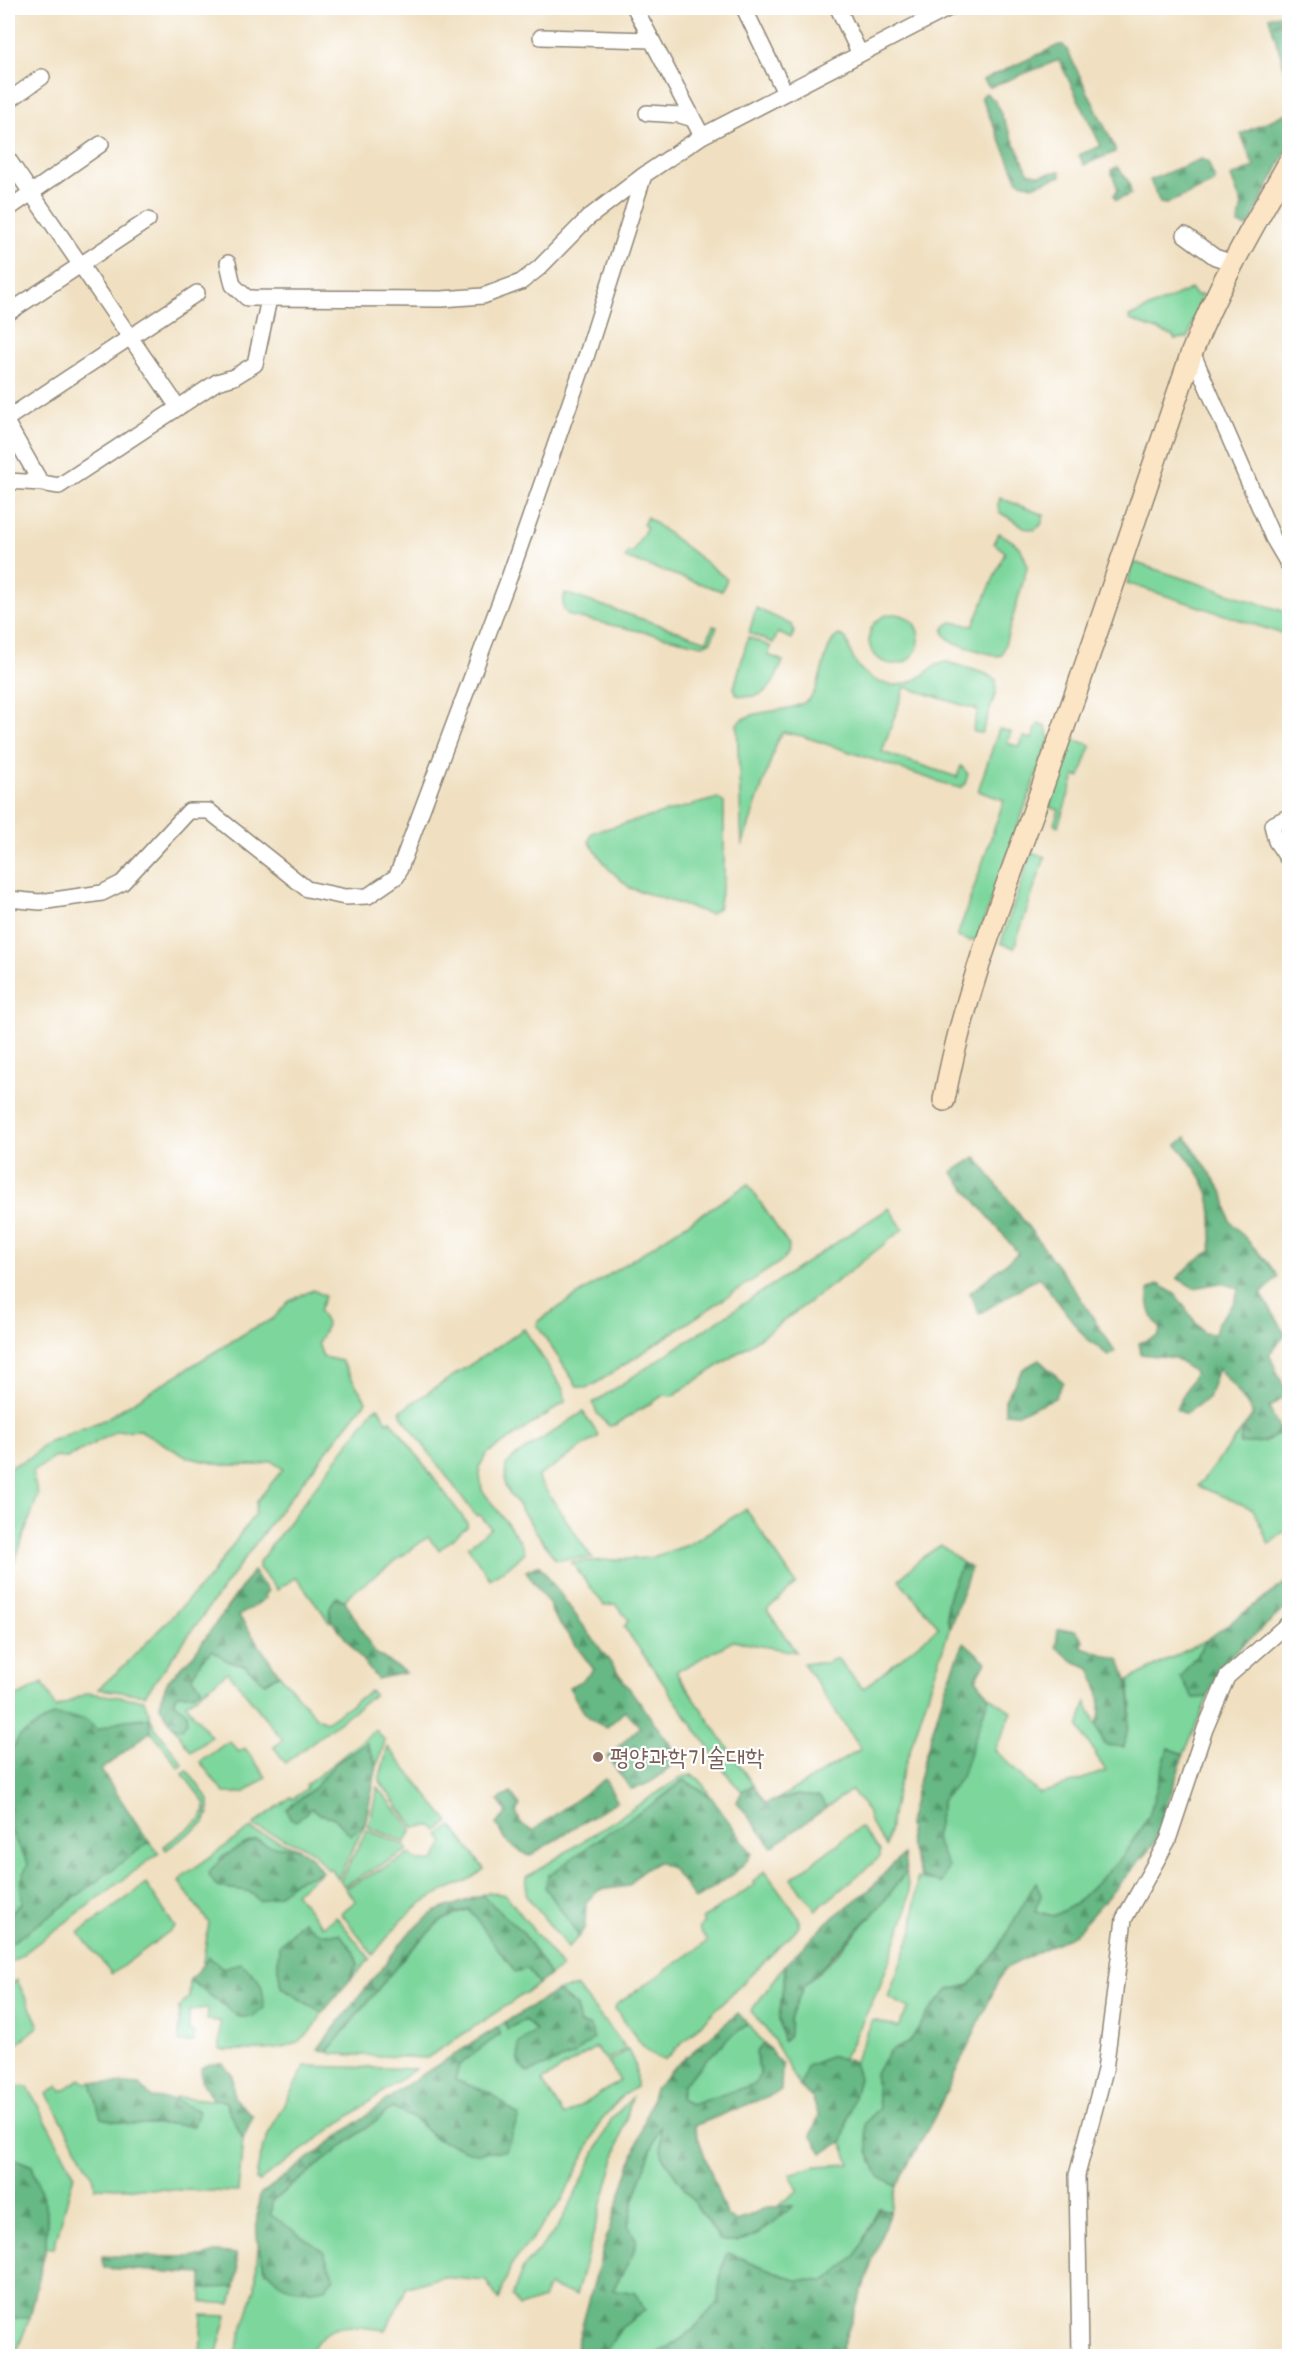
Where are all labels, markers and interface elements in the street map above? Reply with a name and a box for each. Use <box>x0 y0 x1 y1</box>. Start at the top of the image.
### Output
place label: 평양과학기술대학 <box>610 1743 765 1777</box>
marker: 평양과학기술대학 <box>591 1750 605 1764</box>

